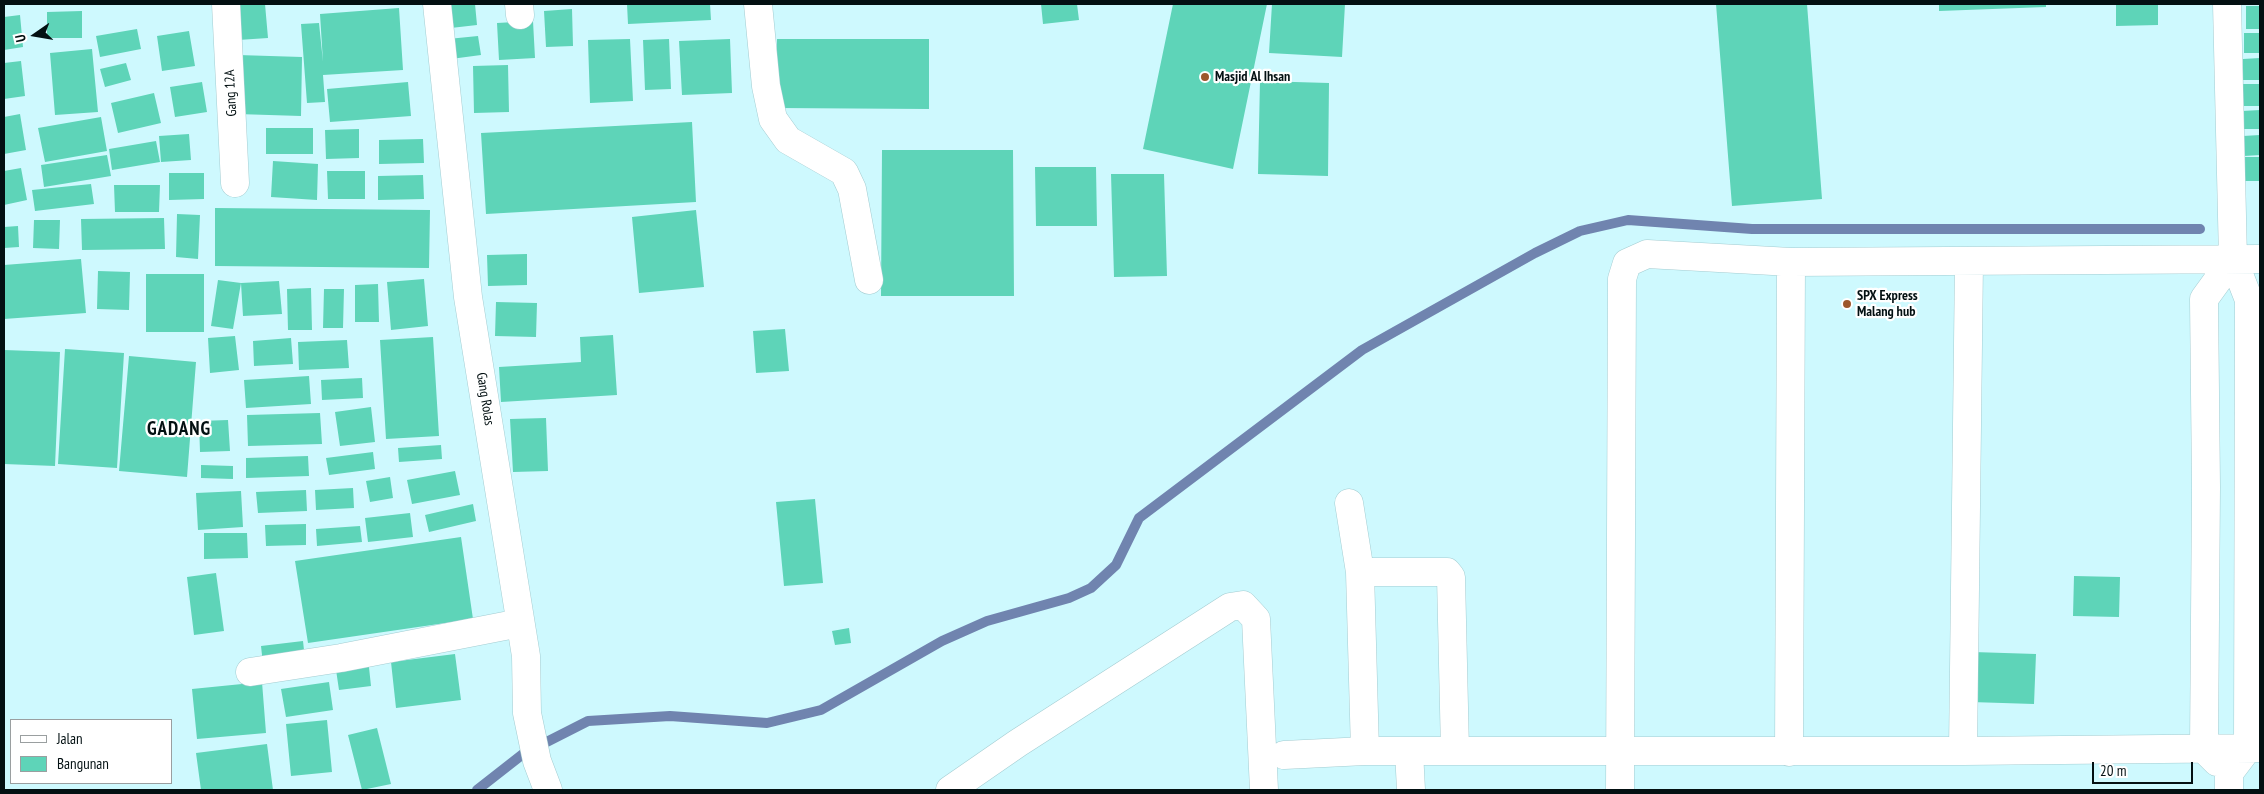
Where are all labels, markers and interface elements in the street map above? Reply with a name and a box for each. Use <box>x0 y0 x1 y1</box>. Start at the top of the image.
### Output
north arrow <box>10 10 60 60</box>
text: U <box>11 33 30 44</box>
street label: Gang 12A <box>221 69 241 117</box>
place label: Masjid Al Ihsan <box>1215 69 1290 85</box>
marker: Masjid Al Ihsan <box>1199 71 1211 83</box>
place label: SPX Express Malang hub <box>1857 288 1918 321</box>
marker: SPX Express Malang hub <box>1841 298 1853 310</box>
street label: Gang Rolas <box>473 371 497 427</box>
district label: GADANG <box>146 419 212 441</box>
legend <box>10 719 172 784</box>
text: Jalan <box>57 729 83 748</box>
scale bar <box>2094 752 2195 784</box>
text: Bangunan <box>57 754 109 773</box>
text: 20 m <box>2100 761 2126 780</box>

